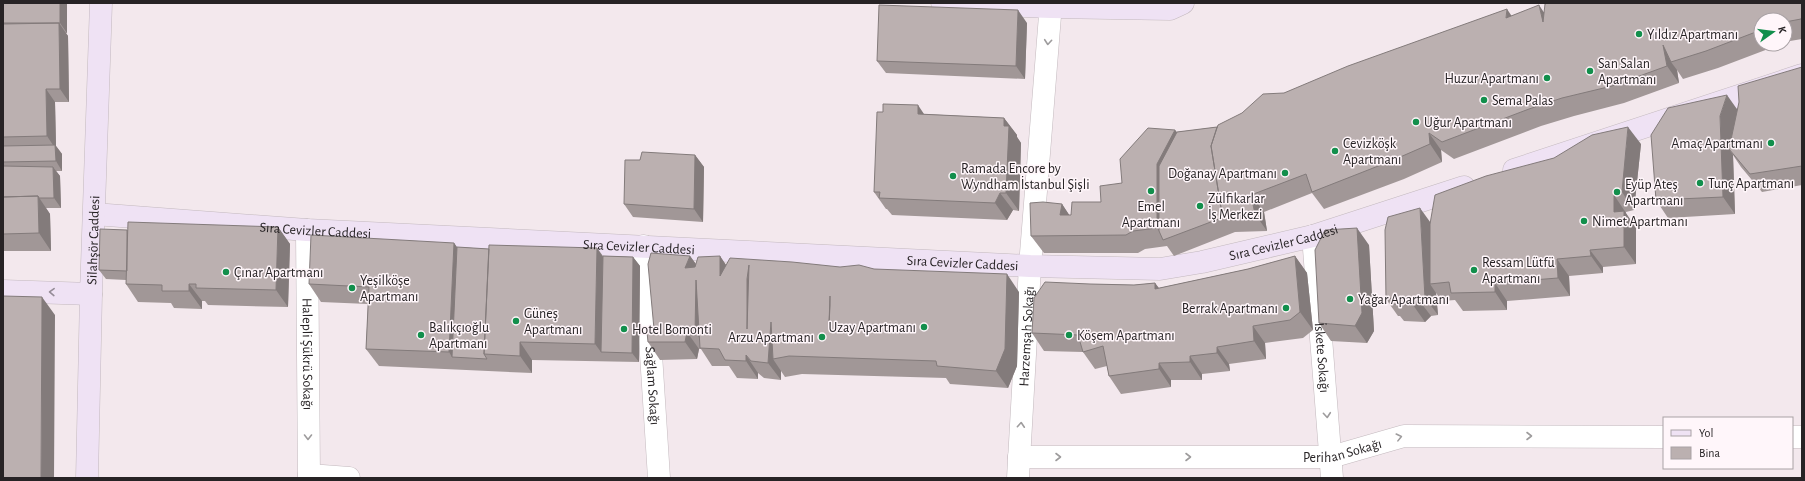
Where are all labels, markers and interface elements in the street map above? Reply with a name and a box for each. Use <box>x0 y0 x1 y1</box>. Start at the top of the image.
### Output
north arrow <box>1753 12 1793 52</box>
text: K <box>1776 25 1788 35</box>
place label: Yıldız Apartmanı <box>1647 28 1738 42</box>
marker: Yıldız Apartmanı <box>1634 29 1644 39</box>
one-way arrow <box>1044 39 1053 45</box>
place label: San Salan Apartmanı <box>1598 57 1656 87</box>
marker: San Salan Apartmanı <box>1585 66 1595 76</box>
place label: Huzur Apartmanı <box>1444 72 1539 86</box>
marker: Huzur Apartmanı <box>1542 73 1552 83</box>
place label: Sema Palas <box>1492 94 1553 108</box>
marker: Sema Palas <box>1479 95 1489 105</box>
place label: Uğur Apartmanı <box>1424 116 1512 130</box>
marker: Uğur Apartmanı <box>1411 117 1421 127</box>
place label: Cevizköşk Apartmanı <box>1343 137 1401 167</box>
place label: Amaç Apartmanı <box>1671 137 1763 151</box>
marker: Amaç Apartmanı <box>1766 138 1776 148</box>
marker: Cevizköşk Apartmanı <box>1330 146 1340 156</box>
place label: Ramada Encore by Wyndham İstanbul Şişli <box>961 162 1090 192</box>
place label: Doğanay Apartmanı <box>1168 167 1277 181</box>
marker: Doğanay Apartmanı <box>1280 168 1290 178</box>
marker: Ramada Encore by Wyndham İstanbul Şişli <box>948 171 958 181</box>
place label: Tunç Apartmanı <box>1708 177 1794 191</box>
place label: Eyüp Ateş Apartmanı <box>1625 178 1683 208</box>
marker: Tunç Apartmanı <box>1695 178 1705 188</box>
marker: Emel Apartmanı <box>1146 186 1156 196</box>
marker: Eyüp Ateş Apartmanı <box>1612 187 1622 197</box>
place label: Zülfikarlar İş Merkezi <box>1208 192 1265 222</box>
street label: Silahşör Caddesi <box>85 195 102 285</box>
place label: Emel Apartmanı <box>1122 200 1180 230</box>
marker: Zülfikarlar İş Merkezi <box>1195 201 1205 211</box>
place label: Nimet Apartmanı <box>1592 215 1688 229</box>
marker: Nimet Apartmanı <box>1579 216 1589 226</box>
street label: Sıra Cevizler Caddesi <box>259 220 372 241</box>
street label: Sıra Cevizler Caddesi <box>1228 222 1340 263</box>
street label: Sıra Cevizler Caddesi <box>583 238 695 257</box>
street label: Sıra Cevizler Caddesi <box>906 254 1019 273</box>
place label: Ressam Lütfü Apartmanı <box>1482 256 1555 286</box>
marker: Ressam Lütfü Apartmanı <box>1469 265 1479 275</box>
place label: Çınar Apartmanı <box>234 266 323 280</box>
marker: Çınar Apartmanı <box>221 267 231 277</box>
place label: Yeşilköşe Apartmanı <box>360 274 418 304</box>
marker: Yeşilköşe Apartmanı <box>347 283 357 293</box>
street label: Harzemşah Sokağı <box>1017 286 1037 387</box>
one-way arrow <box>49 288 55 297</box>
place label: Yağar Apartmanı <box>1358 293 1449 307</box>
marker: Yağar Apartmanı <box>1345 294 1355 304</box>
street label: Halepli Şükrü Sokağı <box>300 298 314 410</box>
place label: Berrak Apartmanı <box>1182 302 1278 316</box>
marker: Berrak Apartmanı <box>1281 303 1291 313</box>
place label: Güneş Apartmanı <box>524 307 582 337</box>
marker: Güneş Apartmanı <box>511 316 521 326</box>
place label: Balıkçıoğlu Apartmanı <box>429 321 489 351</box>
place label: Uzay Apartmanı <box>829 321 916 335</box>
marker: Uzay Apartmanı <box>919 322 929 332</box>
street label: İskete Sokağı <box>1312 322 1331 393</box>
place label: Hotel Bomonti <box>632 323 712 337</box>
marker: Hotel Bomonti <box>619 324 629 334</box>
place label: Köşem Apartmanı <box>1077 329 1175 343</box>
marker: Balıkçıoğlu Apartmanı <box>416 330 426 340</box>
marker: Köşem Apartmanı <box>1064 330 1074 340</box>
place label: Arzu Apartmanı <box>728 331 814 345</box>
marker: Arzu Apartmanı <box>817 332 827 342</box>
street label: Sağlam Sokağı <box>643 346 662 426</box>
one-way arrow <box>1323 412 1332 418</box>
legend <box>1663 417 1793 469</box>
one-way arrow <box>1016 422 1025 428</box>
text: Yol <box>1699 427 1713 439</box>
one-way arrow <box>1526 432 1532 440</box>
one-way arrow <box>304 434 313 440</box>
one-way arrow <box>1396 434 1402 442</box>
street label: Perihan Sokağı <box>1303 437 1383 465</box>
text: Bina <box>1699 447 1721 459</box>
one-way arrow <box>1055 453 1061 461</box>
one-way arrow <box>1185 453 1191 461</box>

